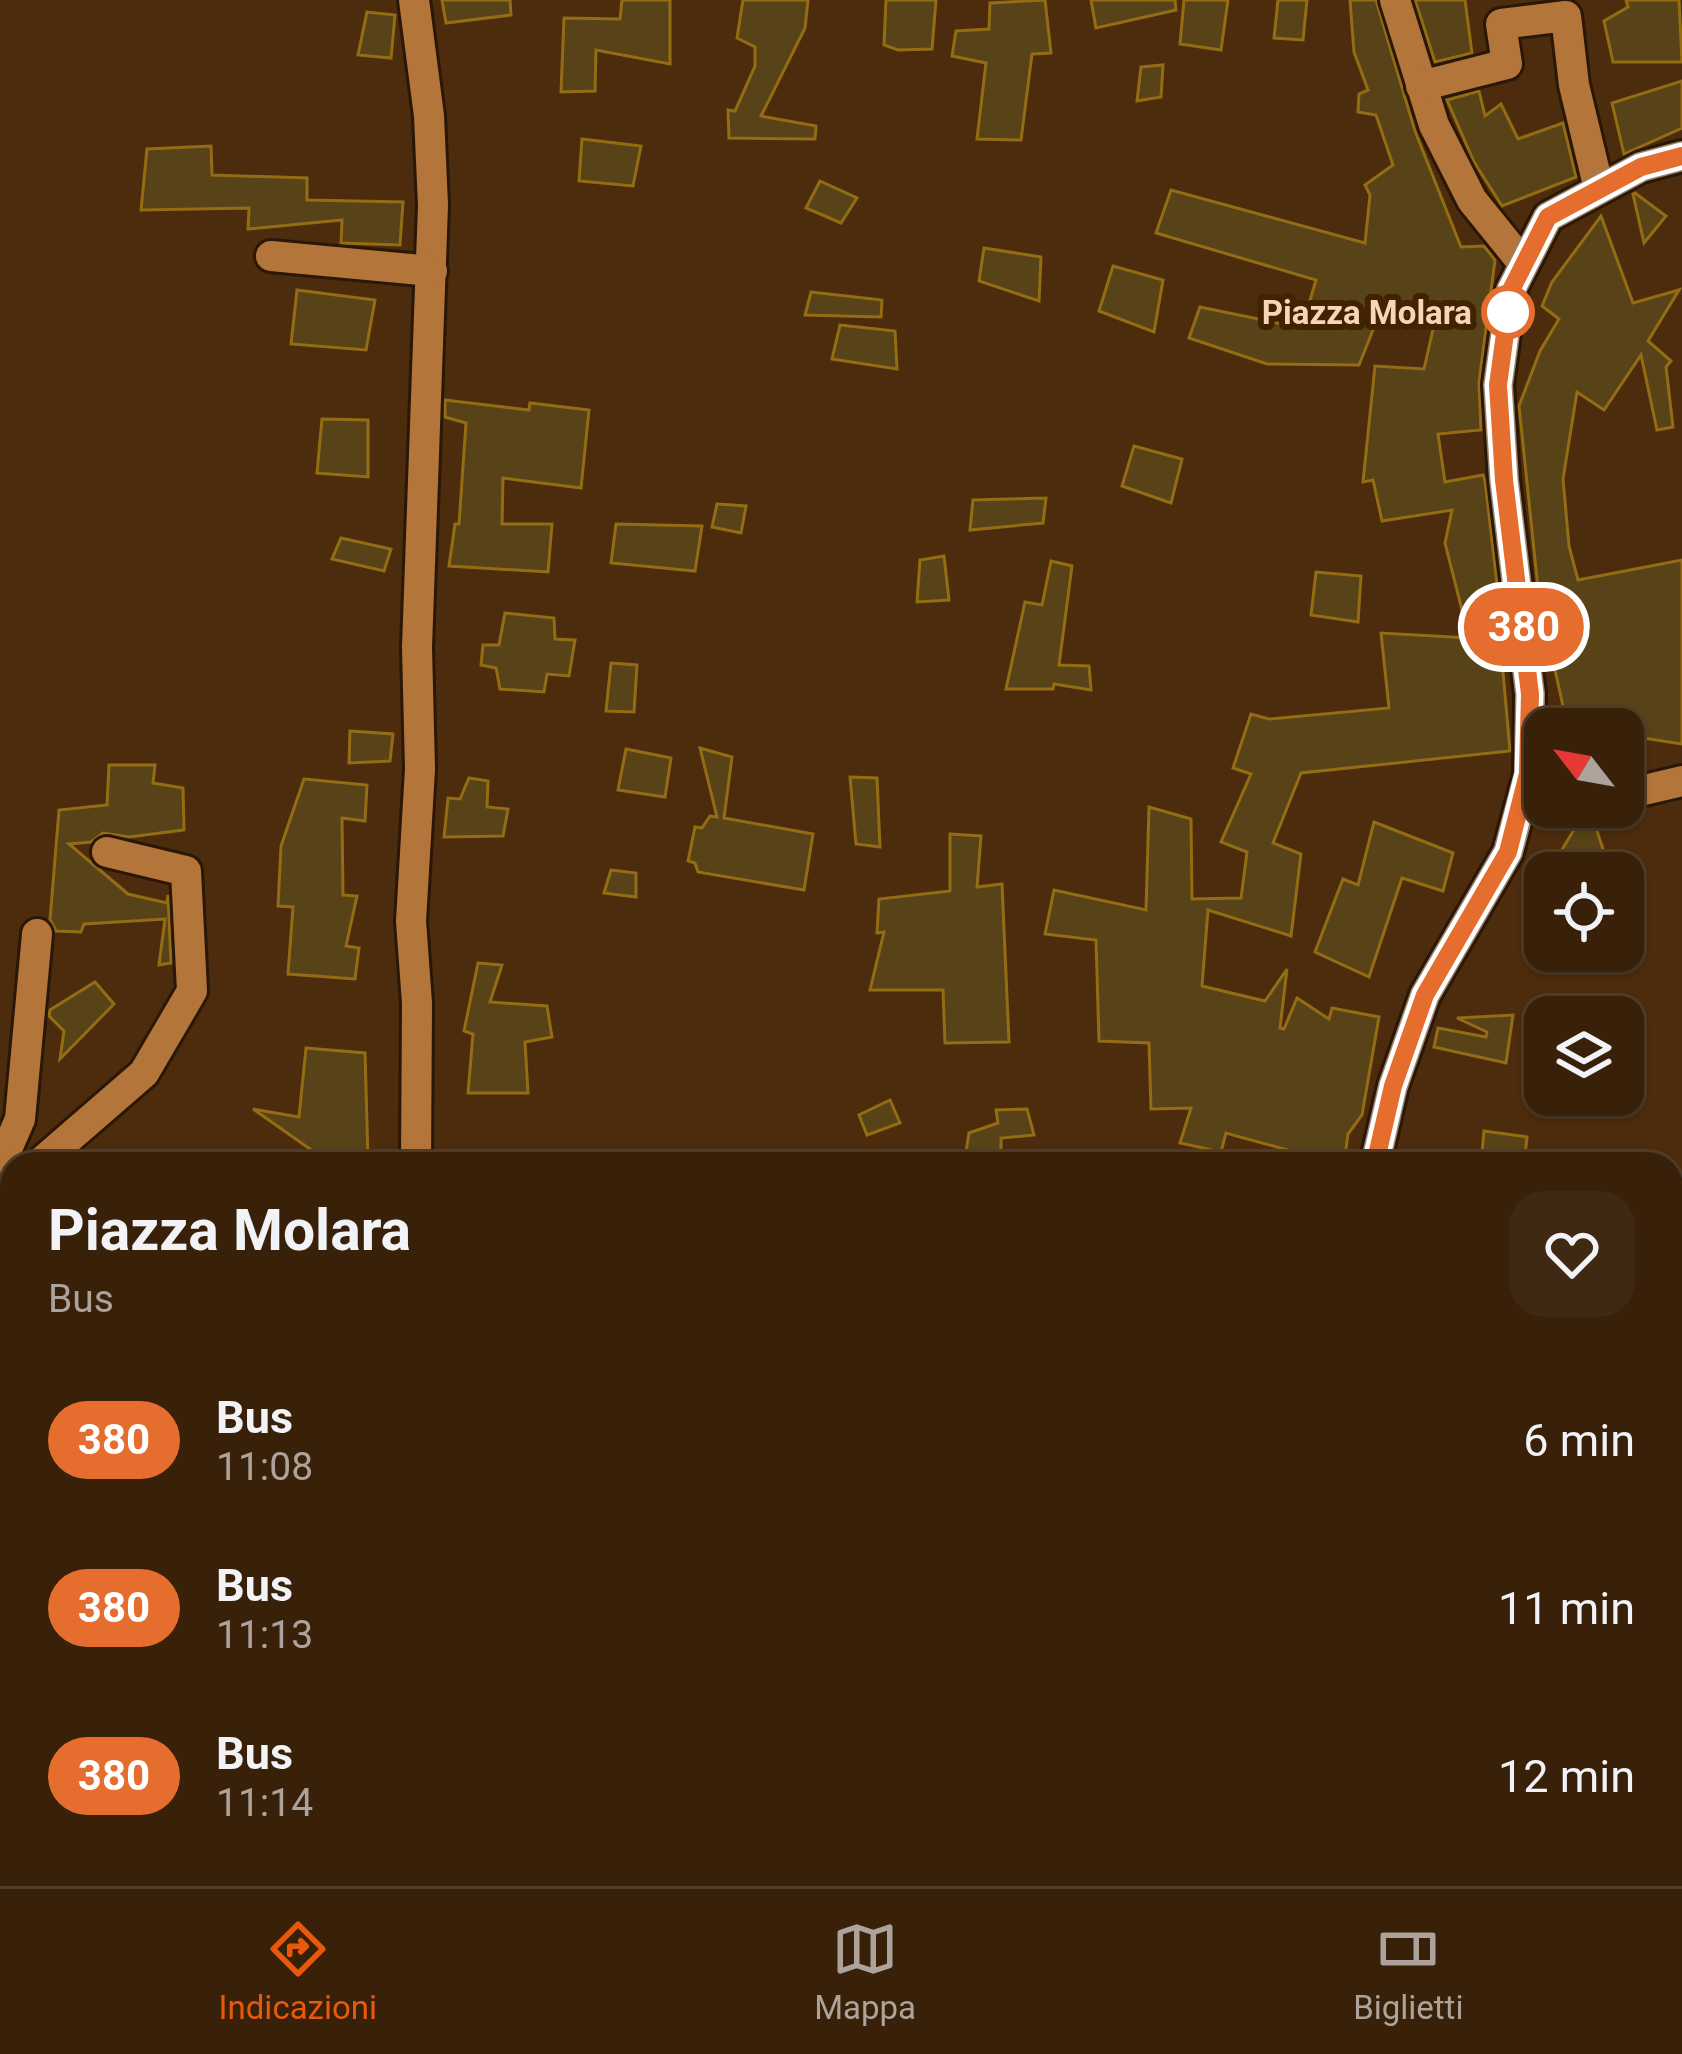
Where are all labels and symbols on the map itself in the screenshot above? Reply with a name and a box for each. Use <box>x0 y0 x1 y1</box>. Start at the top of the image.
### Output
marker: Piazza Molara <box>1483 287 1533 337</box>
place label: Piazza Molara <box>1262 293 1472 332</box>
line badge: 380 <box>1455 588 1593 666</box>
north arrow <box>1524 708 1644 828</box>

